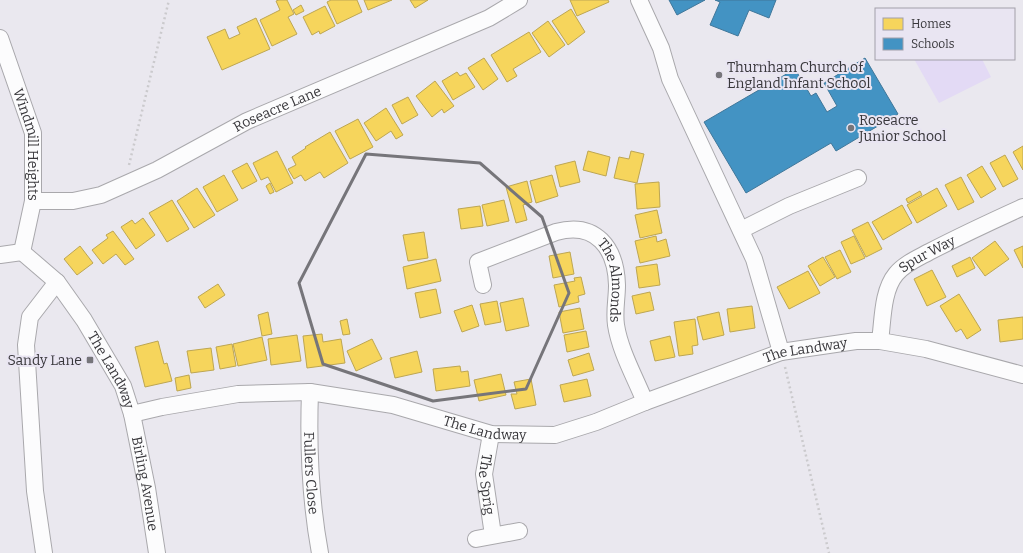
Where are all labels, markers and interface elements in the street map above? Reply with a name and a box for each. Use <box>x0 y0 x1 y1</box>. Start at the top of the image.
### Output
legend <box>875 8 1015 60</box>
text: Homes <box>911 17 951 31</box>
text: Schools <box>911 37 955 51</box>
place label: Thurnham Church of England Infant School <box>727 59 870 92</box>
marker: Thurnham Church of England Infant School <box>714 70 724 80</box>
street label: Roseacre Lane <box>230 82 324 135</box>
street label: Windmill Heights <box>10 86 42 201</box>
place label: Roseacre Junior School <box>858 112 946 145</box>
marker: Roseacre Junior School <box>846 123 856 133</box>
street label: Spur Way <box>895 231 958 276</box>
street label: The Almonds <box>594 235 626 323</box>
street label: The Landway <box>84 328 138 411</box>
street label: The Landway <box>761 334 849 366</box>
place label: Sandy Lane <box>7 352 82 369</box>
marker: Sandy Lane <box>85 355 95 365</box>
street label: The Landway <box>441 412 527 443</box>
street label: Fullers Close <box>301 432 323 515</box>
street label: Birling Avenue <box>128 435 162 532</box>
street label: The Sprig <box>475 452 498 516</box>

